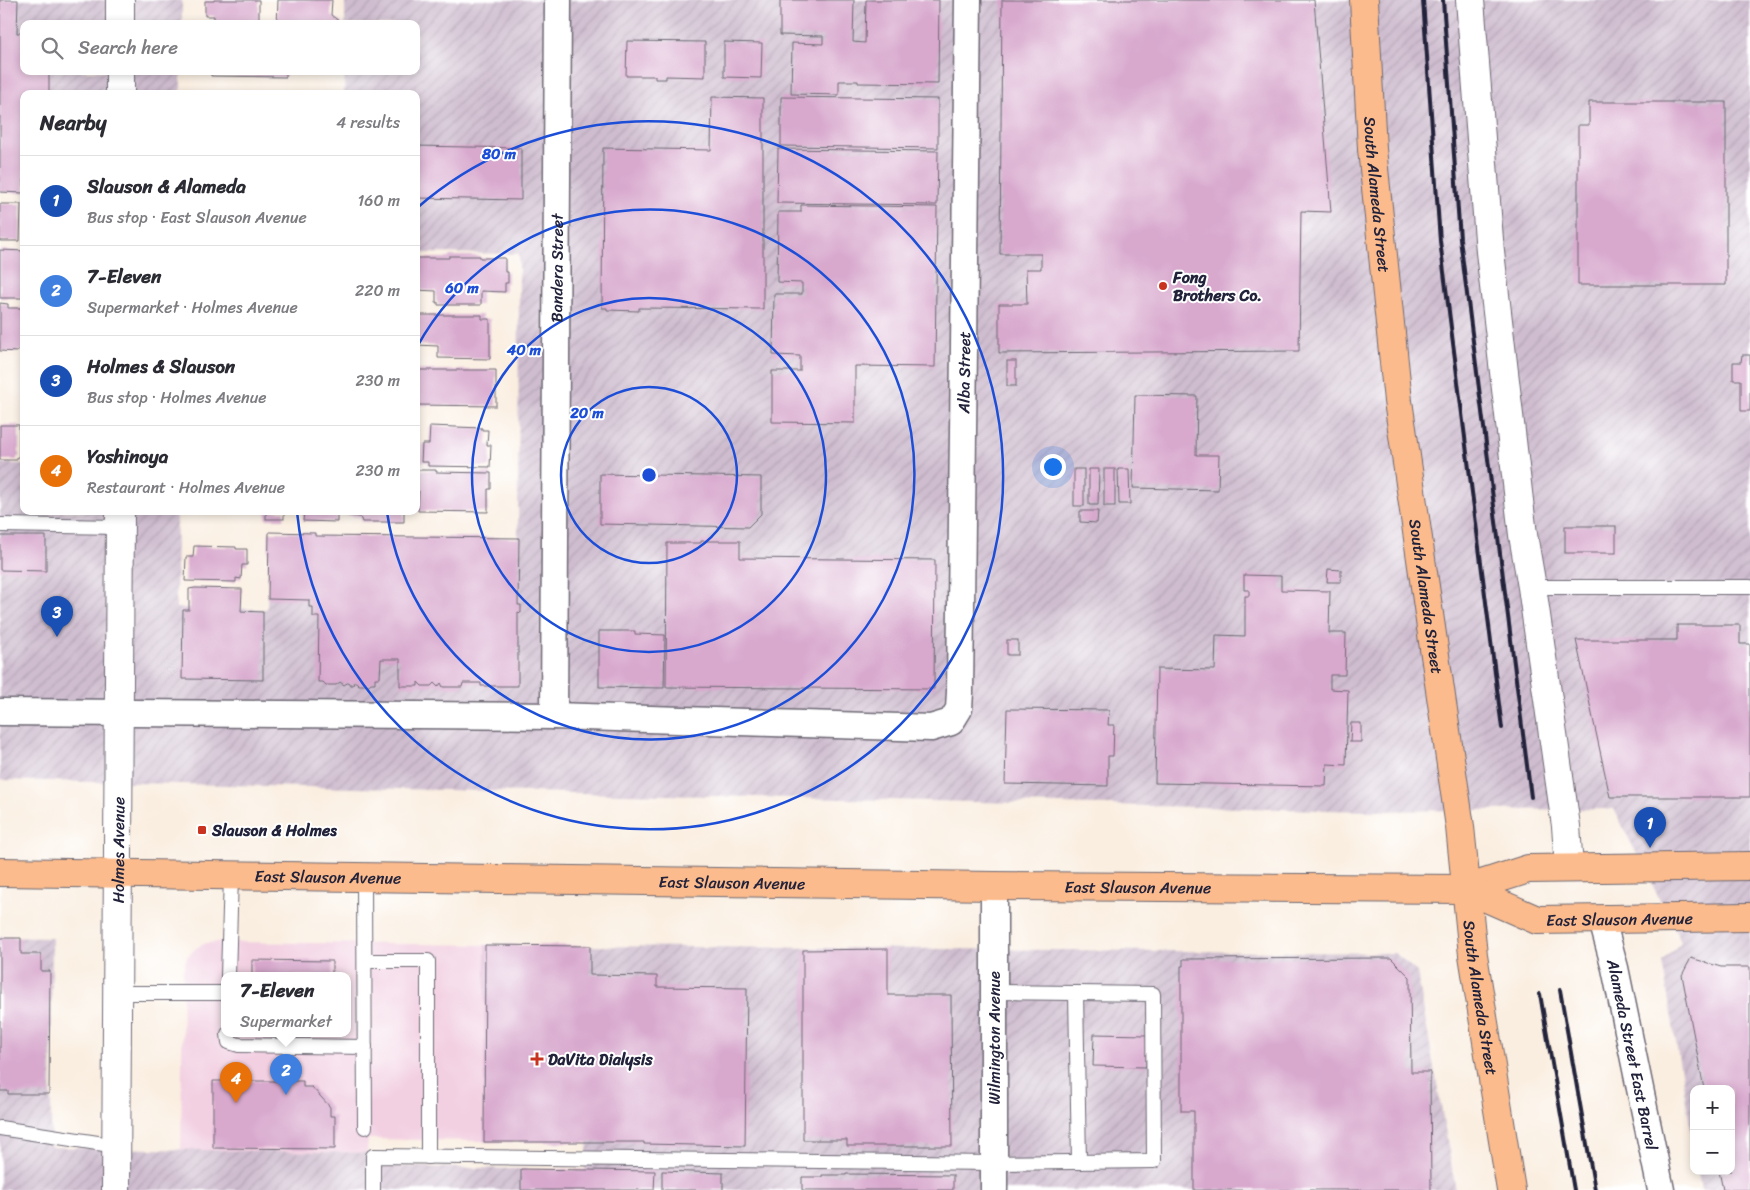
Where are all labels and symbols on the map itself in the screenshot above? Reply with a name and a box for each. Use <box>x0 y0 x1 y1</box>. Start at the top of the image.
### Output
street label: South Alameda Street <box>1356 116 1399 274</box>
text: 80 m <box>481 141 516 167</box>
street label: Bandera Street <box>542 213 571 322</box>
place label: Fong Brothers Co. <box>1172 263 1262 310</box>
text: 60 m <box>444 275 479 301</box>
marker: Fong Brothers Co. <box>1157 280 1169 292</box>
street label: Alba Street <box>949 331 979 414</box>
text: 40 m <box>506 337 542 363</box>
text: 20 m <box>569 400 604 426</box>
your location <box>1040 454 1066 480</box>
centre of rings <box>640 466 658 484</box>
street label: South Alameda Street <box>1401 517 1452 676</box>
pin: 3 <box>41 596 73 637</box>
street label: Holmes Avenue <box>103 797 133 903</box>
pin: 1 <box>1634 807 1666 848</box>
place label: Slauson & Holmes <box>211 816 337 845</box>
marker: Slauson & Holmes <box>196 824 208 836</box>
street label: East Slauson Avenue <box>254 861 402 892</box>
street label: East Slauson Avenue <box>658 867 805 898</box>
street label: East Slauson Avenue <box>1064 872 1211 902</box>
street label: East Slauson Avenue <box>1546 903 1693 934</box>
street label: South Alameda Street <box>1455 919 1507 1077</box>
street label: Alameda Street East Barrel <box>1598 955 1667 1153</box>
street label: Wilmington Avenue <box>980 971 1009 1105</box>
place label: DaVita Dialysis <box>548 1045 653 1074</box>
marker: DaVita Dialysis <box>530 1052 544 1066</box>
pin: 2 <box>270 1054 302 1095</box>
pin: 4 <box>220 1062 252 1103</box>

